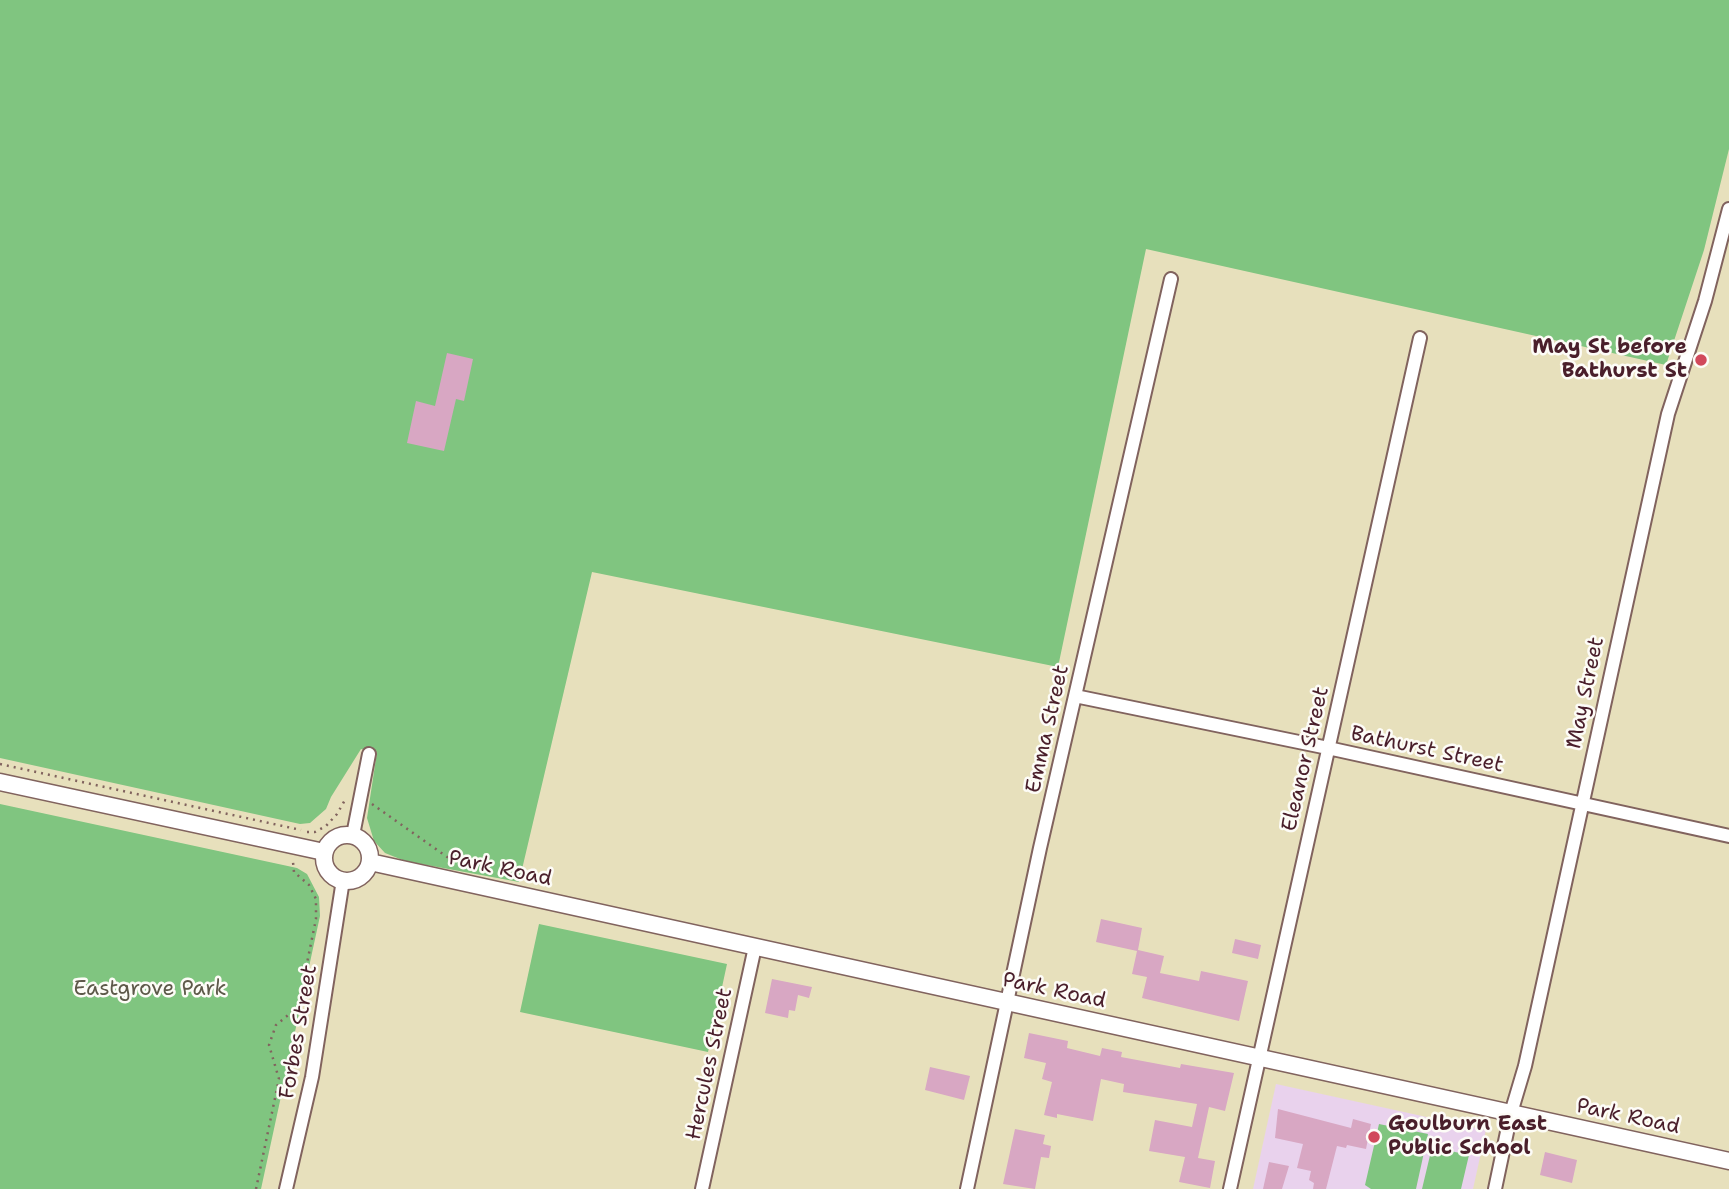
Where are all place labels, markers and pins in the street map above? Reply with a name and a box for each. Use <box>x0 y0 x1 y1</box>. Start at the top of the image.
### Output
place label: May St before Bathurst St <box>1532 335 1687 385</box>
marker: May St before Bathurst St <box>1693 352 1709 368</box>
place label: Goulburn East Public School <box>1388 1112 1547 1162</box>
marker: Goulburn East Public School <box>1366 1129 1382 1145</box>

